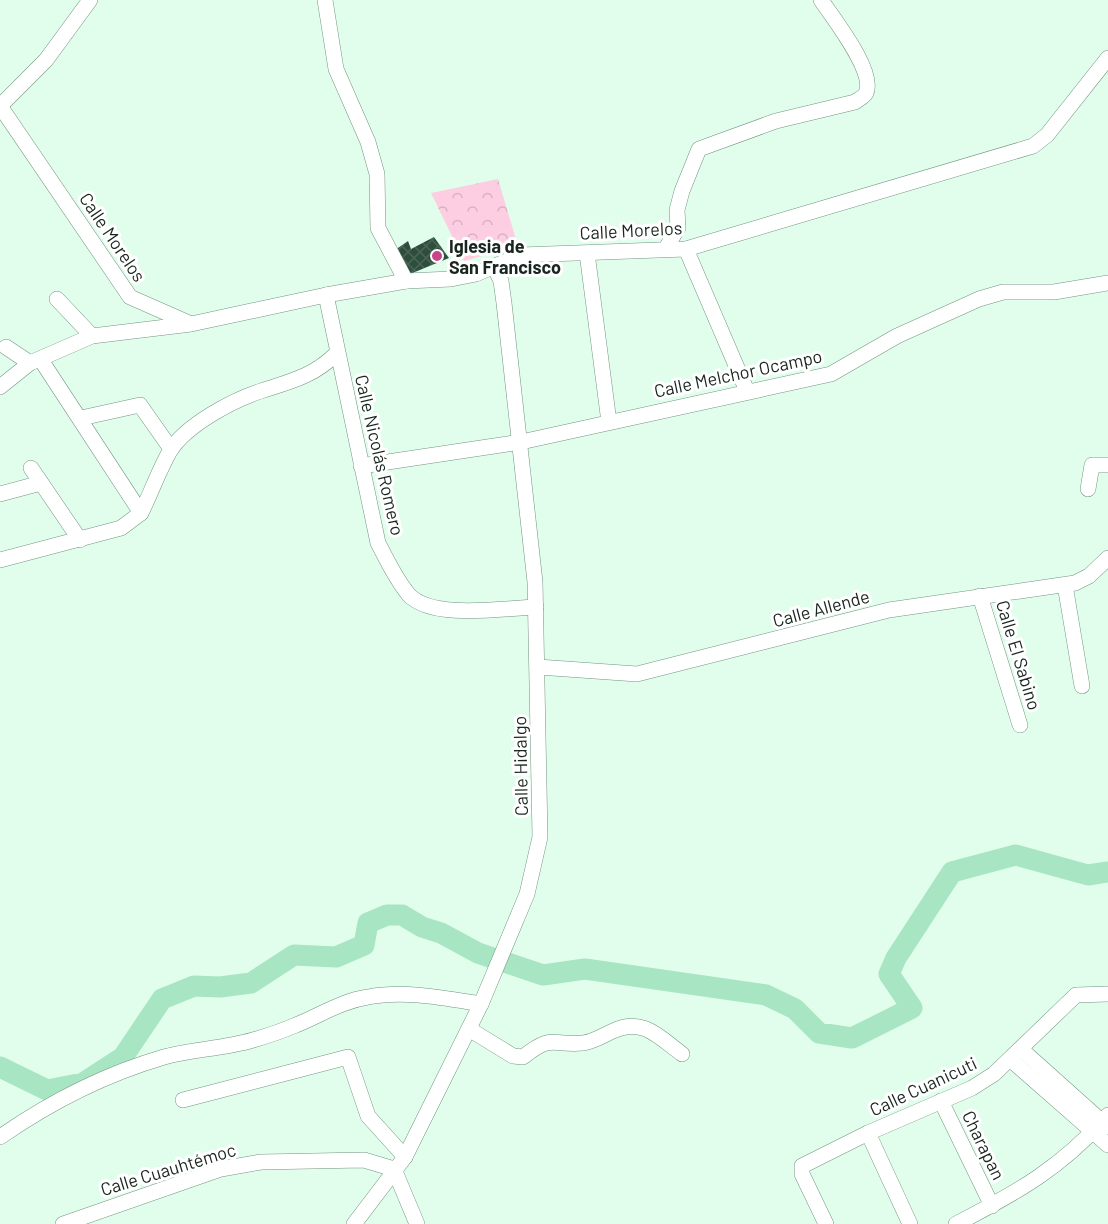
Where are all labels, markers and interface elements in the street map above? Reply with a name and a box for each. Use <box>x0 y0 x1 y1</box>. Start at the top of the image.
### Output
street label: Calle Morelos <box>75 188 151 286</box>
street label: Calle Morelos <box>579 216 683 244</box>
place label: Iglesia de San Francisco <box>449 235 561 278</box>
marker: Iglesia de San Francisco <box>430 249 444 263</box>
street label: Calle Melchor Ocampo <box>652 344 824 402</box>
street label: Calle Nicolás Romero <box>351 372 409 538</box>
street label: Calle Allende <box>770 585 872 631</box>
street label: Calle El Sabino <box>992 597 1046 713</box>
street label: Calle Hidalgo <box>508 716 532 816</box>
street label: Calle Cuanicuti <box>866 1052 980 1120</box>
street label: Charapan <box>958 1107 1010 1183</box>
street label: Calle Cuauhtémoc <box>98 1138 238 1200</box>

